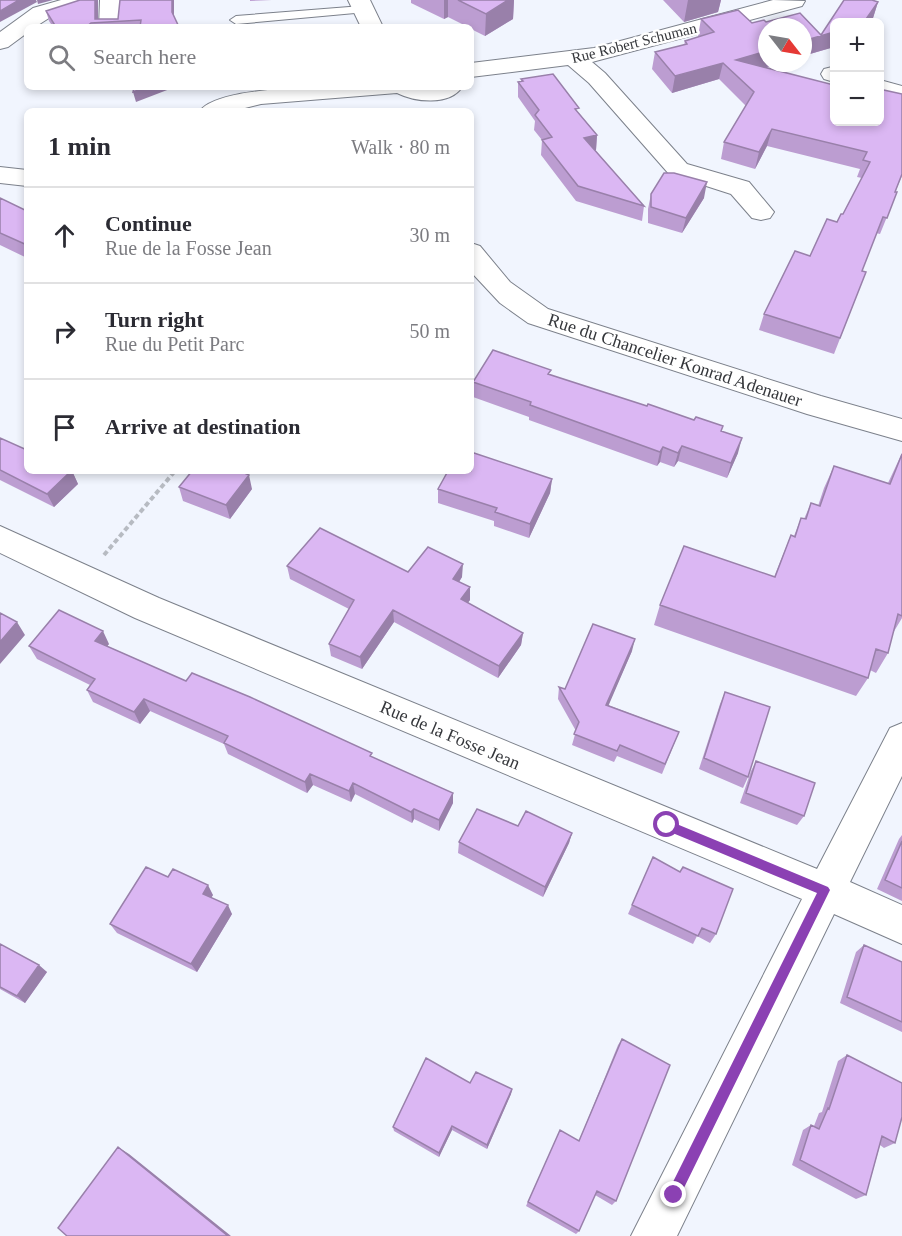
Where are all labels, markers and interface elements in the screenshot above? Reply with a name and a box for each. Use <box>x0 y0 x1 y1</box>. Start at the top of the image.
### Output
north arrow <box>758 18 812 72</box>
map controls <box>830 18 884 126</box>
button: + <box>830 18 884 72</box>
street label: Rue Robert Schuman <box>570 20 699 66</box>
search box <box>24 24 474 90</box>
icon: search <box>45 41 78 74</box>
text: Search here <box>93 44 196 69</box>
button: − <box>830 72 884 126</box>
text: 1 min <box>48 132 111 161</box>
text: Walk · 80 m <box>351 136 450 158</box>
text: Continue <box>105 211 192 236</box>
icon: ahead <box>48 219 81 252</box>
text: 30 m <box>409 224 450 246</box>
text: Rue de la Fosse Jean <box>105 237 272 259</box>
text: Turn right <box>105 307 204 332</box>
street label: Rue du Chancelier Konrad Adenauer <box>545 309 805 411</box>
icon: right <box>48 315 81 348</box>
text: 50 m <box>409 320 450 342</box>
text: Rue du Petit Parc <box>105 333 244 355</box>
icon: arrive <box>48 411 81 444</box>
text: Arrive at destination <box>105 414 301 439</box>
street label: Rue de la Fosse Jean <box>377 696 523 774</box>
route start <box>653 811 679 837</box>
route end <box>660 1181 686 1207</box>

